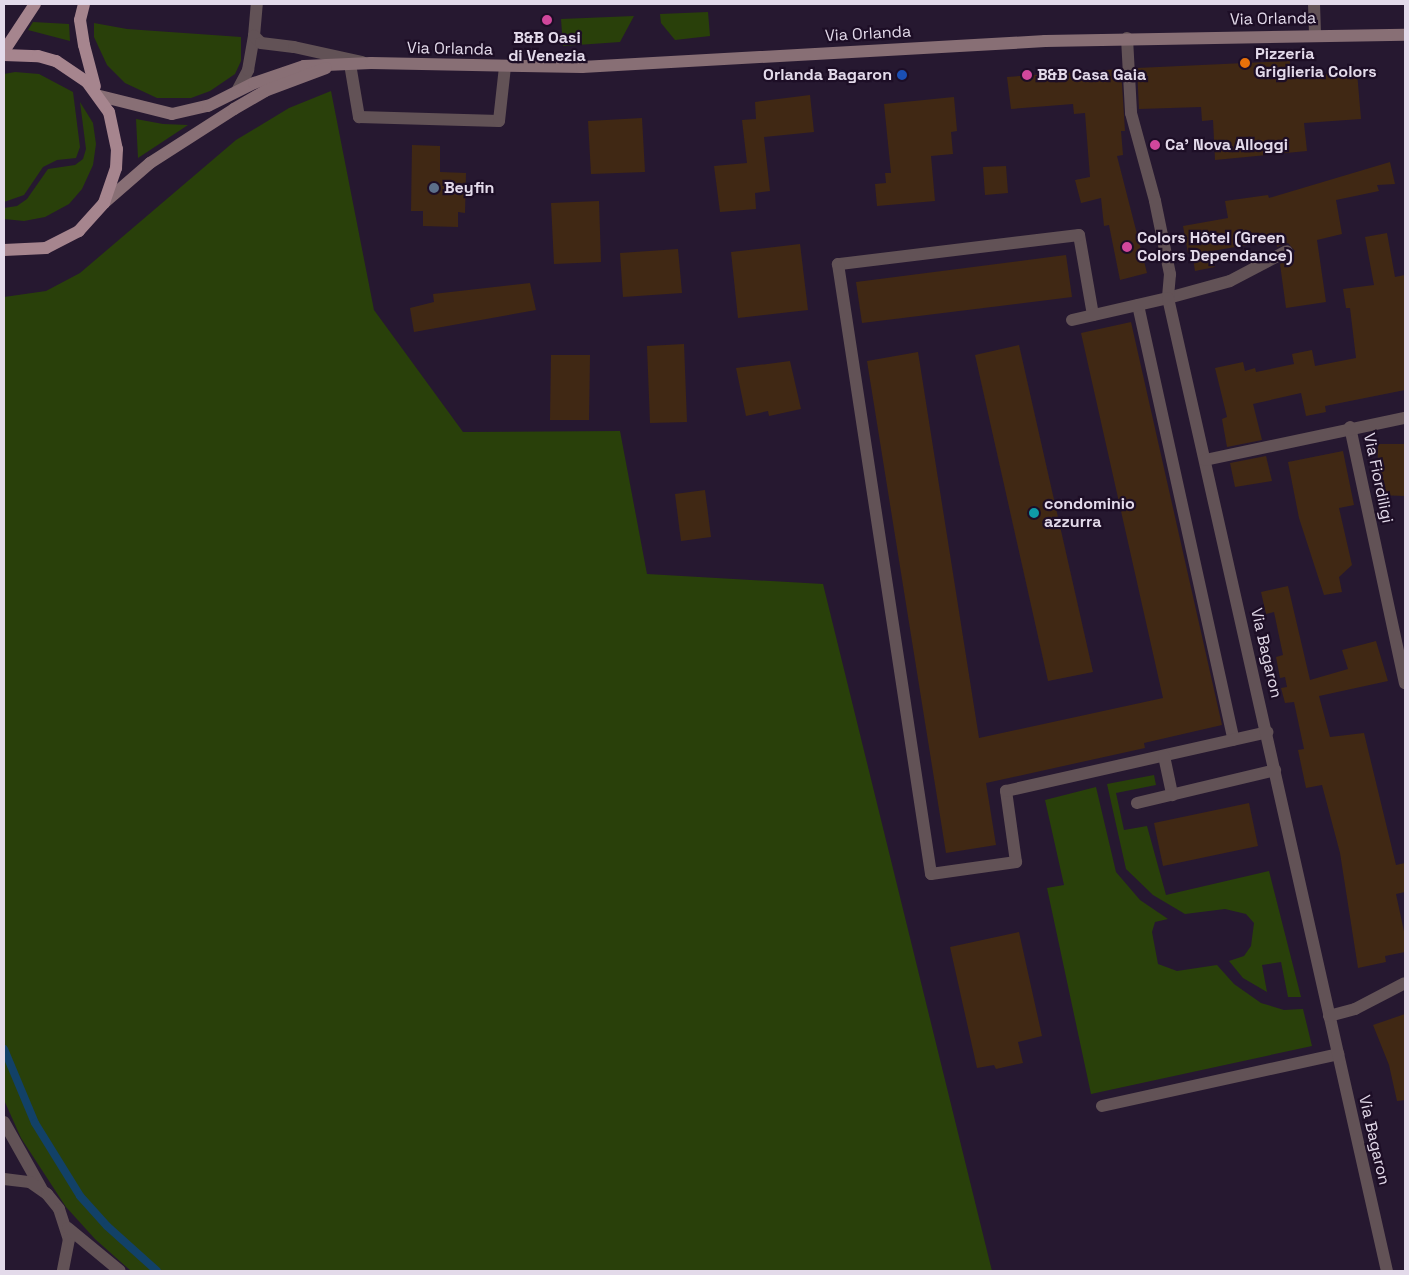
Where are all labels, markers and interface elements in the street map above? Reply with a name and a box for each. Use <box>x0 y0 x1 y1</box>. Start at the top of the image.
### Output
street label: Via Orlanda <box>1230 9 1316 29</box>
marker: B&B Oasi di Venezia <box>541 14 553 26</box>
street label: Via Orlanda <box>824 22 912 46</box>
place label: B&B Oasi di Venezia <box>508 28 586 66</box>
street label: Via Orlanda <box>407 39 493 59</box>
place label: Pizzeria Griglieria Colors <box>1255 44 1377 82</box>
marker: Pizzeria Griglieria Colors <box>1239 57 1251 69</box>
place label: Orlanda Bagaron <box>763 65 892 85</box>
place label: B&B Casa Gaia <box>1037 65 1146 85</box>
marker: Orlanda Bagaron <box>896 69 908 81</box>
marker: B&B Casa Gaia <box>1021 69 1033 81</box>
place label: Ca' Nova Alloggi <box>1165 135 1288 155</box>
marker: Ca' Nova Alloggi <box>1149 139 1161 151</box>
place label: Beyfin <box>444 178 494 198</box>
marker: Beyfin <box>428 182 440 194</box>
place label: Colors Hôtel (Green Colors Dependance) <box>1137 228 1293 266</box>
marker: Colors Hôtel (Green Colors Dependance) <box>1121 241 1133 253</box>
street label: Via Fiordiligi <box>1359 431 1397 525</box>
place label: condominio azzurra <box>1044 494 1135 532</box>
marker: condominio azzurra <box>1028 507 1040 519</box>
street label: Via Bagaron <box>1246 606 1286 700</box>
street label: Via Bagaron <box>1354 1093 1394 1187</box>

